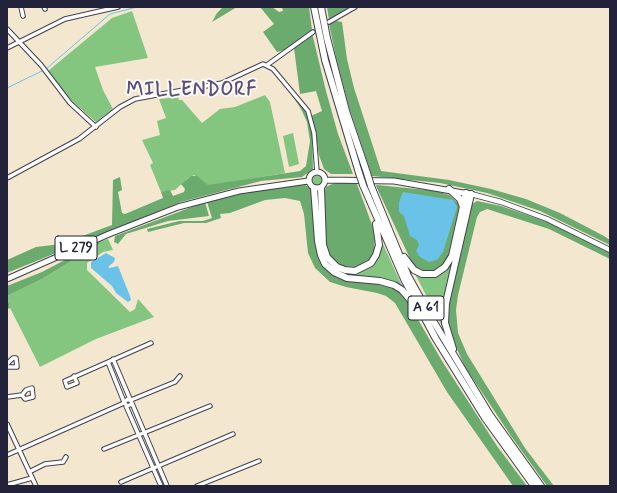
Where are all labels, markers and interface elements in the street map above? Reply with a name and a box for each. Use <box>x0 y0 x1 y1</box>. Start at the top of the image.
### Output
district label: MILLENDORF <box>126 80 258 102</box>
road number: L 279 <box>55 236 97 260</box>
road number: A 61 <box>408 296 444 320</box>

